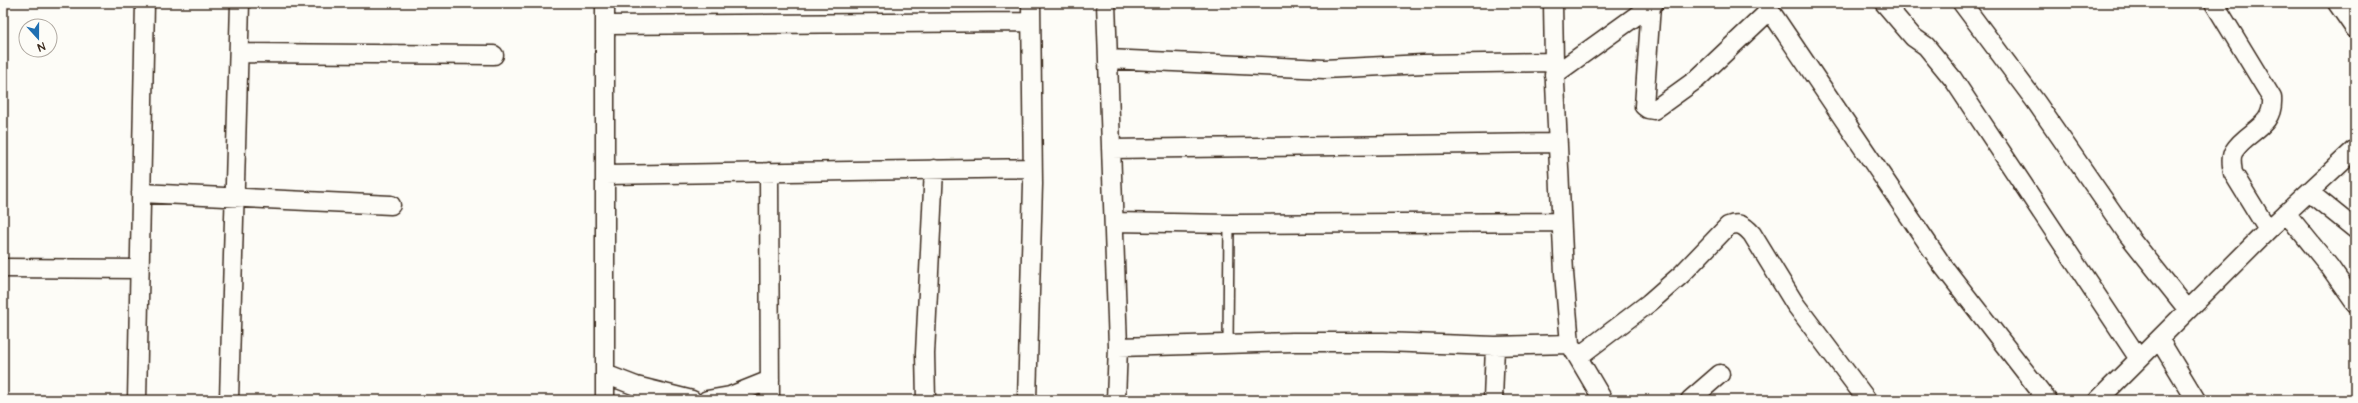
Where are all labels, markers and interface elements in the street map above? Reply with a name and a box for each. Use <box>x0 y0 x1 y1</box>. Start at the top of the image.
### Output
north arrow <box>18 18 58 58</box>
text: N <box>35 39 47 55</box>

